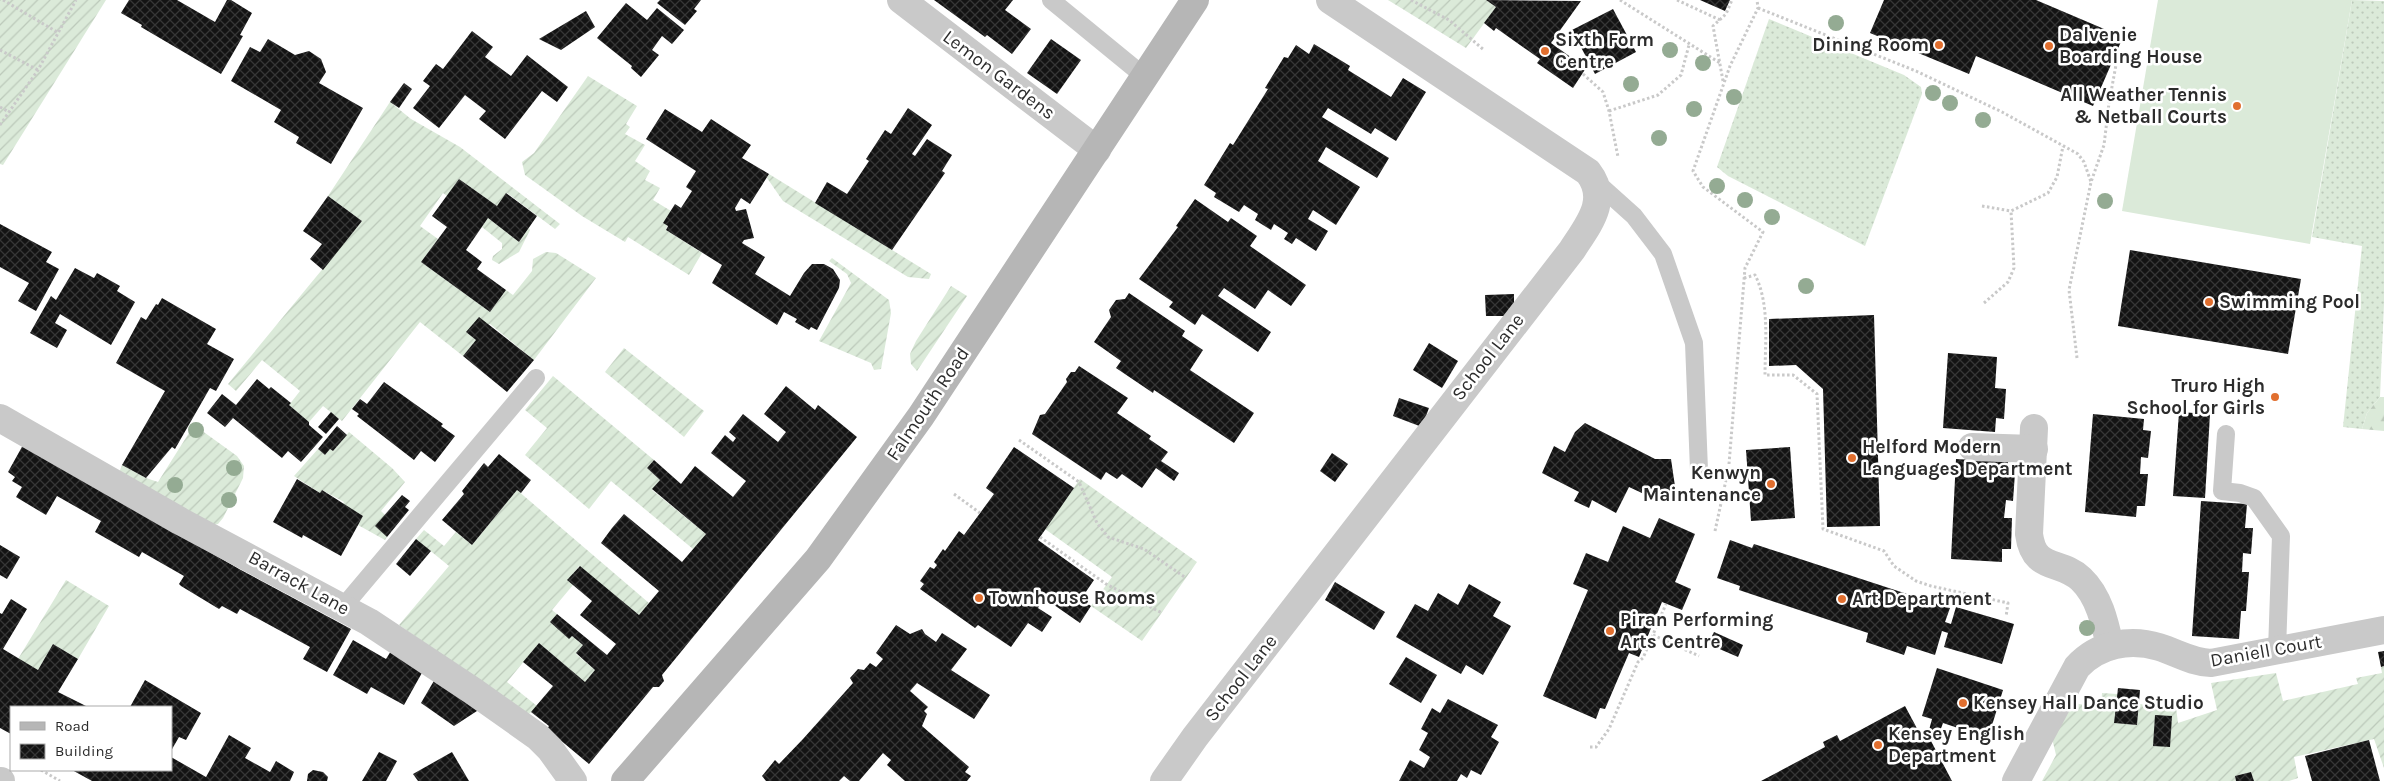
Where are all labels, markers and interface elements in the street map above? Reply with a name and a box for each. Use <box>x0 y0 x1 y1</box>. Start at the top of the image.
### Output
place label: Dalvenie Boarding House <box>2059 24 2202 68</box>
street label: Lemon Gardens <box>939 26 1059 124</box>
place label: Sixth Form Centre <box>1555 29 1654 73</box>
place label: Dining Room <box>1812 34 1929 56</box>
marker: Dining Room <box>1933 39 1945 51</box>
marker: Dalvenie Boarding House <box>2043 40 2055 52</box>
marker: Sixth Form Centre <box>1539 45 1551 57</box>
place label: All Weather Tennis & Netball Courts <box>2060 84 2227 128</box>
marker: All Weather Tennis & Netball Courts <box>2231 100 2243 112</box>
place label: Swimming Pool <box>2219 291 2360 313</box>
marker: Swimming Pool <box>2203 296 2215 308</box>
street label: School Lane <box>1447 309 1529 405</box>
street label: Falmouth Road <box>882 343 974 465</box>
place label: Truro High School for Girls <box>2127 375 2265 419</box>
marker: Truro High School for Girls <box>2269 391 2281 403</box>
place label: Helford Modern Languages Department <box>1862 436 2073 480</box>
marker: Helford Modern Languages Department <box>1846 452 1858 464</box>
place label: Kenwyn Maintenance <box>1643 462 1761 506</box>
marker: Kenwyn Maintenance <box>1765 478 1777 490</box>
street label: Barrack Lane <box>245 546 353 620</box>
place label: Townhouse Rooms <box>989 587 1156 609</box>
place label: Art Department <box>1852 588 1992 610</box>
marker: Townhouse Rooms <box>973 592 985 604</box>
marker: Art Department <box>1836 593 1848 605</box>
place label: Piran Performing Arts Centre <box>1620 609 1773 653</box>
marker: Piran Performing Arts Centre <box>1604 625 1616 637</box>
street label: School Lane <box>1200 630 1282 726</box>
street label: Daniell Court <box>2209 630 2323 672</box>
place label: Kensey Hall Dance Studio <box>1973 692 2204 714</box>
marker: Kensey Hall Dance Studio <box>1957 697 1969 709</box>
legend <box>10 706 172 771</box>
text: Road <box>55 717 90 735</box>
place label: Kensey English Department <box>1888 723 2025 767</box>
marker: Kensey English Department <box>1872 739 1884 751</box>
text: Building <box>55 742 113 760</box>

